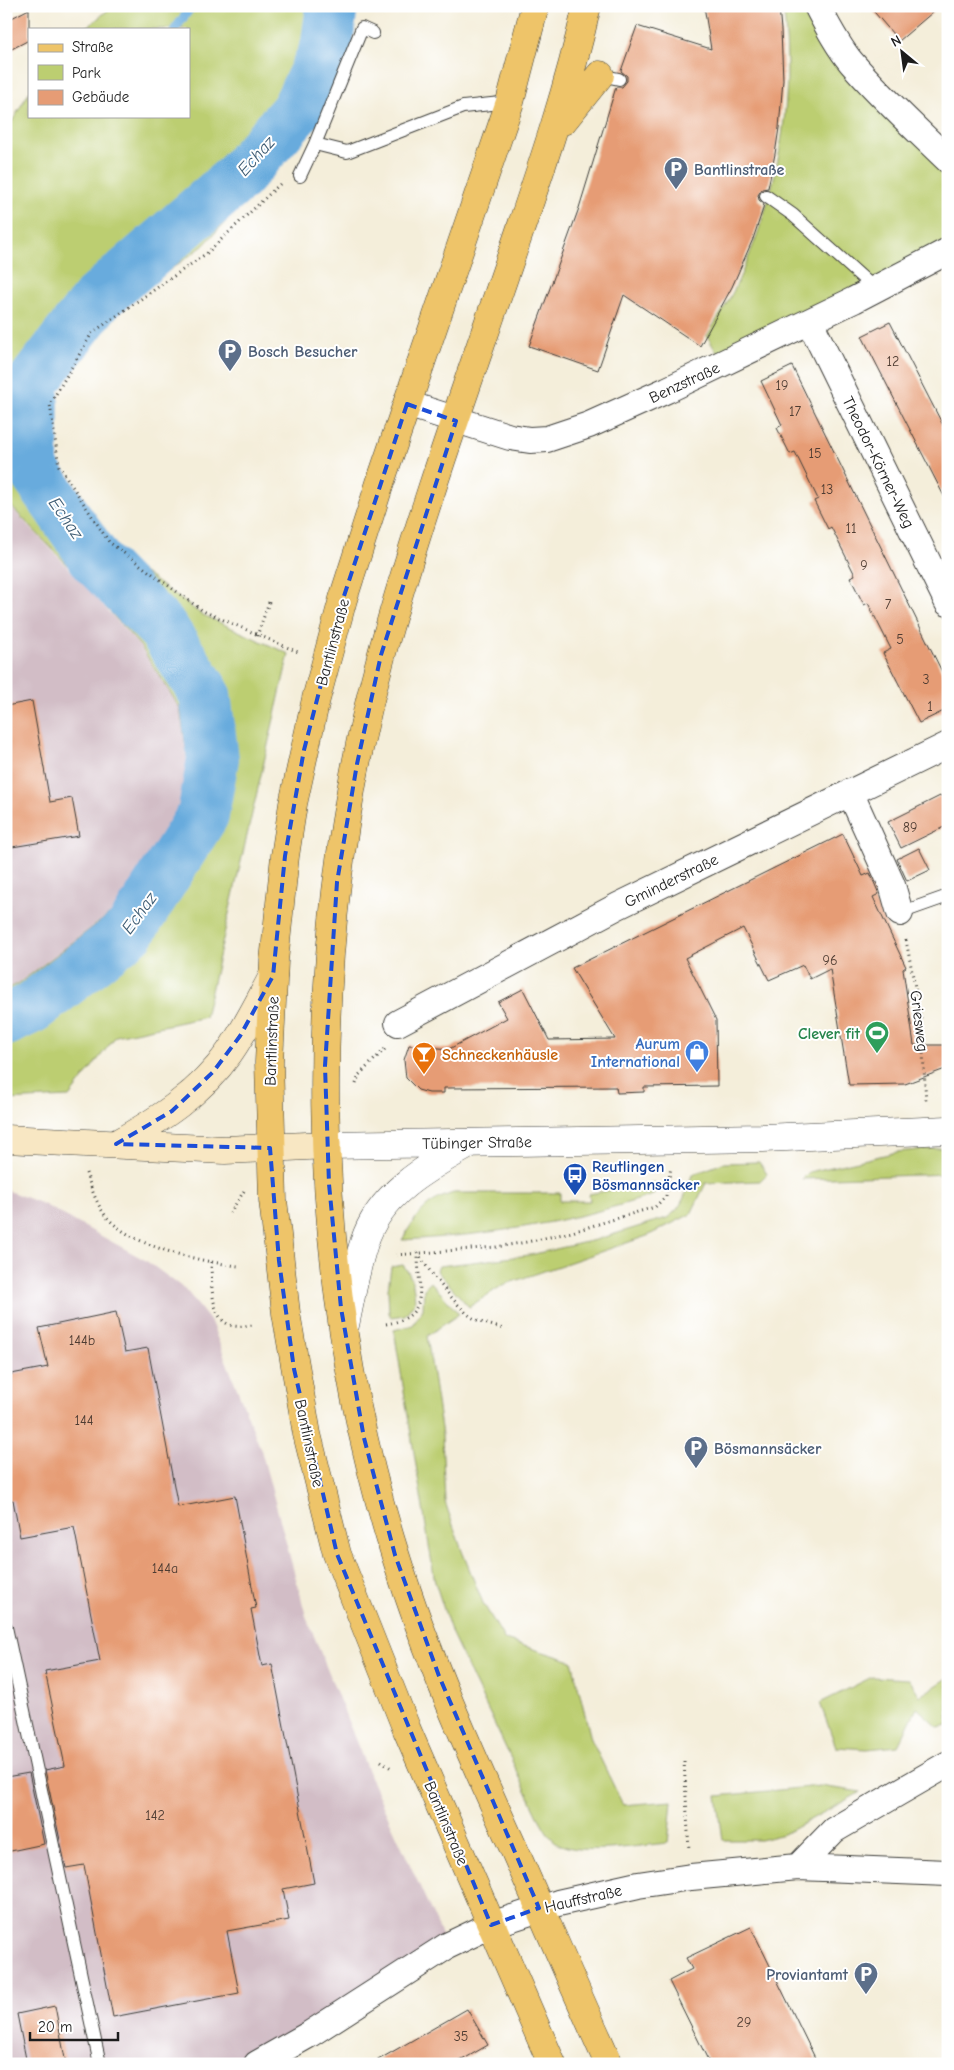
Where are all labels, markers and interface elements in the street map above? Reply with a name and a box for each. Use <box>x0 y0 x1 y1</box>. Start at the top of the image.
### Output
legend <box>28 28 190 118</box>
north arrow <box>876 28 926 78</box>
text: N <box>888 31 904 51</box>
text: Straße <box>72 38 114 56</box>
text: Park <box>72 64 101 82</box>
text: Gebäude <box>72 88 130 106</box>
water label: Echaz <box>233 132 280 180</box>
parking icon: Bantlinstraße <box>663 156 689 190</box>
place label: Bantlinstraße <box>694 161 785 179</box>
parking icon: Bosch Besucher <box>217 338 243 372</box>
place label: Bosch Besucher <box>248 343 358 361</box>
house number: 12 <box>887 353 899 370</box>
street label: Benzstraße <box>646 359 723 407</box>
house number: 19 <box>776 377 788 394</box>
street label: Theodor-Körner-Weg <box>838 394 918 531</box>
house number: 17 <box>789 403 801 420</box>
house number: 15 <box>808 445 822 462</box>
house number: 13 <box>821 481 833 498</box>
water label: Echaz <box>44 493 88 544</box>
house number: 11 <box>845 520 857 537</box>
house number: 9 <box>860 557 868 574</box>
house number: 7 <box>885 596 892 613</box>
street label: Bantlinstraße <box>313 597 353 688</box>
house number: 5 <box>896 631 904 648</box>
house number: 3 <box>922 671 930 688</box>
house number: 1 <box>927 698 933 715</box>
house number: 89 <box>903 819 917 836</box>
street label: Gminderstraße <box>622 850 721 911</box>
water label: Echaz <box>117 888 162 938</box>
house number: 96 <box>822 952 838 969</box>
street label: Griesweg <box>906 989 932 1053</box>
street label: Bantlinstraße <box>261 996 283 1086</box>
sports icon: Clever fit <box>864 1020 890 1054</box>
place label: Clever fit <box>798 1025 861 1043</box>
place label: Aurum International <box>591 1035 680 1071</box>
shop icon: Aurum International <box>684 1039 710 1073</box>
bar icon: Schneckenhäusle <box>411 1041 437 1075</box>
place label: Schneckenhäusle <box>442 1046 558 1064</box>
street label: Tübinger Straße <box>422 1133 532 1153</box>
place label: Reutlingen Bösmannsäcker <box>592 1158 700 1194</box>
bus stop icon: Reutlingen Bösmannsäcker <box>562 1162 588 1196</box>
house number: 144b <box>69 1332 95 1349</box>
street label: Bantlinstraße <box>291 1398 327 1489</box>
house number: 144 <box>74 1412 94 1429</box>
parking icon: Bösmannsäcker <box>683 1435 709 1469</box>
place label: Bösmannsäcker <box>714 1440 822 1458</box>
house number: 144a <box>152 1560 178 1577</box>
street label: Bantlinstraße <box>420 1779 472 1868</box>
house number: 142 <box>145 1807 165 1824</box>
street label: Hauffstraße <box>543 1881 624 1917</box>
parking icon: Proviantamt <box>853 1961 879 1995</box>
place label: Proviantamt <box>766 1966 849 1984</box>
scale bar <box>30 2010 118 2042</box>
house number: 29 <box>737 2014 751 2031</box>
text: 20 m <box>38 2018 72 2036</box>
house number: 35 <box>454 2028 468 2045</box>

